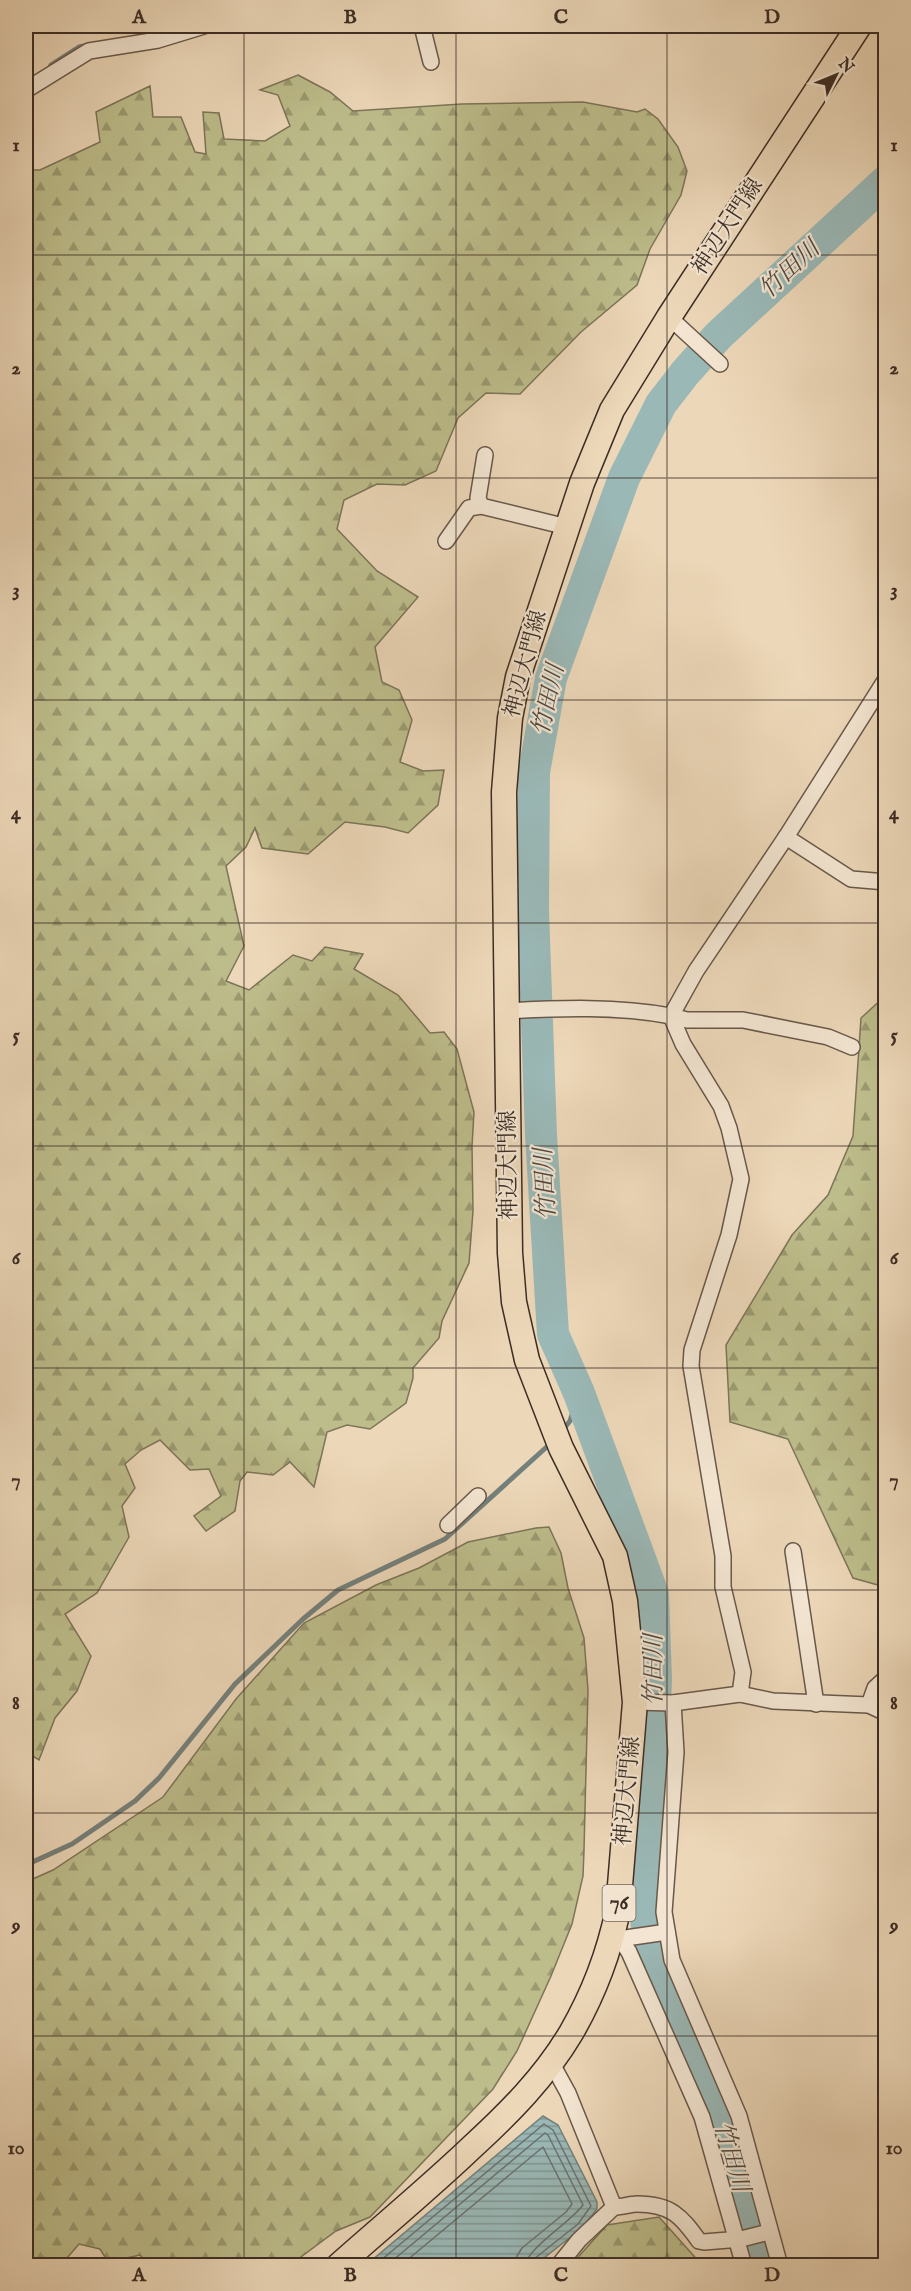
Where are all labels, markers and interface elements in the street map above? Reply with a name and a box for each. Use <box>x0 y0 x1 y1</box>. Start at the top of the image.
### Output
text: A <box>131 5 147 30</box>
text: B <box>343 5 357 30</box>
text: C <box>554 5 568 30</box>
text: D <box>764 5 780 30</box>
north arrow <box>806 45 866 105</box>
text: N <box>833 54 858 78</box>
text: 1 <box>12 133 20 158</box>
text: 1 <box>890 133 898 158</box>
street label: 神辺大門線 <box>686 173 770 281</box>
water label: 竹田川 <box>753 232 829 306</box>
text: 2 <box>11 356 21 381</box>
text: 2 <box>889 356 899 381</box>
text: 3 <box>12 578 20 603</box>
text: 3 <box>890 578 898 603</box>
street label: 神辺大門線 <box>498 607 554 721</box>
water label: 竹田川 <box>526 659 573 739</box>
text: 4 <box>11 801 22 826</box>
text: 4 <box>889 801 900 826</box>
text: 5 <box>12 1023 20 1048</box>
text: 5 <box>890 1023 898 1048</box>
street label: 神辺大門線 <box>494 1110 524 1220</box>
water label: 竹田川 <box>528 1144 563 1221</box>
text: 6 <box>12 1246 22 1271</box>
text: 6 <box>890 1246 900 1271</box>
text: 7 <box>11 1468 21 1493</box>
text: 7 <box>889 1468 899 1493</box>
water label: 竹田川 <box>639 1631 670 1706</box>
text: 8 <box>12 1691 20 1716</box>
text: 8 <box>890 1691 898 1716</box>
street label: 神辺大門線 <box>609 1735 647 1847</box>
road number: 76 <box>602 1885 636 1921</box>
text: 9 <box>11 1913 21 1938</box>
text: 9 <box>889 1913 899 1938</box>
water label: 竹田川 <box>706 2118 757 2199</box>
text: 10 <box>7 2136 25 2161</box>
text: 10 <box>885 2136 903 2161</box>
text: A <box>131 2263 147 2288</box>
text: B <box>343 2263 357 2288</box>
text: C <box>554 2263 568 2288</box>
text: D <box>764 2263 780 2288</box>

